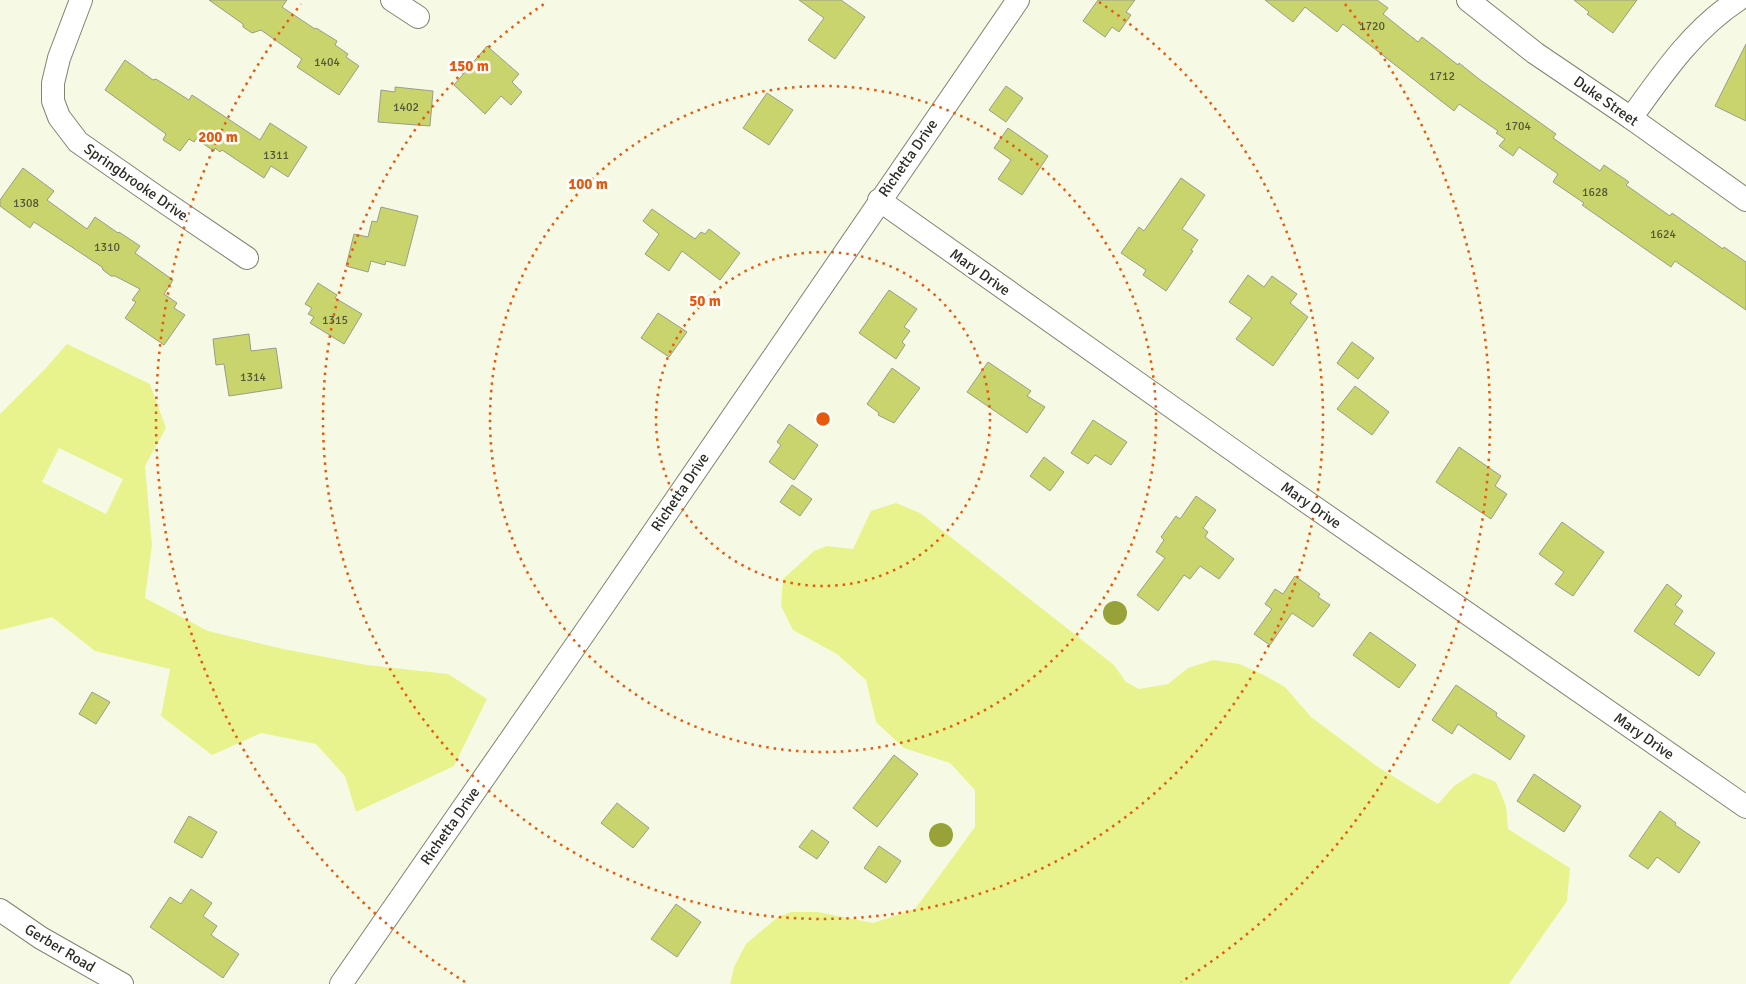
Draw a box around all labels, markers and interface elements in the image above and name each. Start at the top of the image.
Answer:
house number: 1720 [1359,19,1385,34]
house number: 1404 [314,55,340,70]
text: 150 m [449,57,489,75]
house number: 1712 [1429,69,1455,84]
street label: Duke Street [1570,72,1642,130]
house number: 1402 [393,100,419,115]
street label: Richetta Drive [875,116,941,200]
house number: 1704 [1505,119,1531,134]
text: 200 m [198,128,238,146]
street label: Springbrooke Drive [81,139,191,225]
house number: 1311 [263,148,289,163]
text: 100 m [568,175,608,193]
house number: 1628 [1582,185,1608,200]
house number: 1308 [13,196,39,211]
house number: 1624 [1650,227,1676,242]
house number: 1310 [94,240,120,255]
street label: Mary Drive [946,245,1014,299]
text: 50 m [689,292,721,310]
house number: 1315 [322,313,348,328]
house number: 1314 [240,370,266,385]
centre of rings [814,410,832,428]
street label: Richetta Drive [647,449,713,535]
street label: Mary Drive [1277,478,1345,532]
street label: Mary Drive [1610,709,1678,763]
street label: Richetta Drive [417,784,483,868]
street label: Gerber Road [21,920,99,976]

